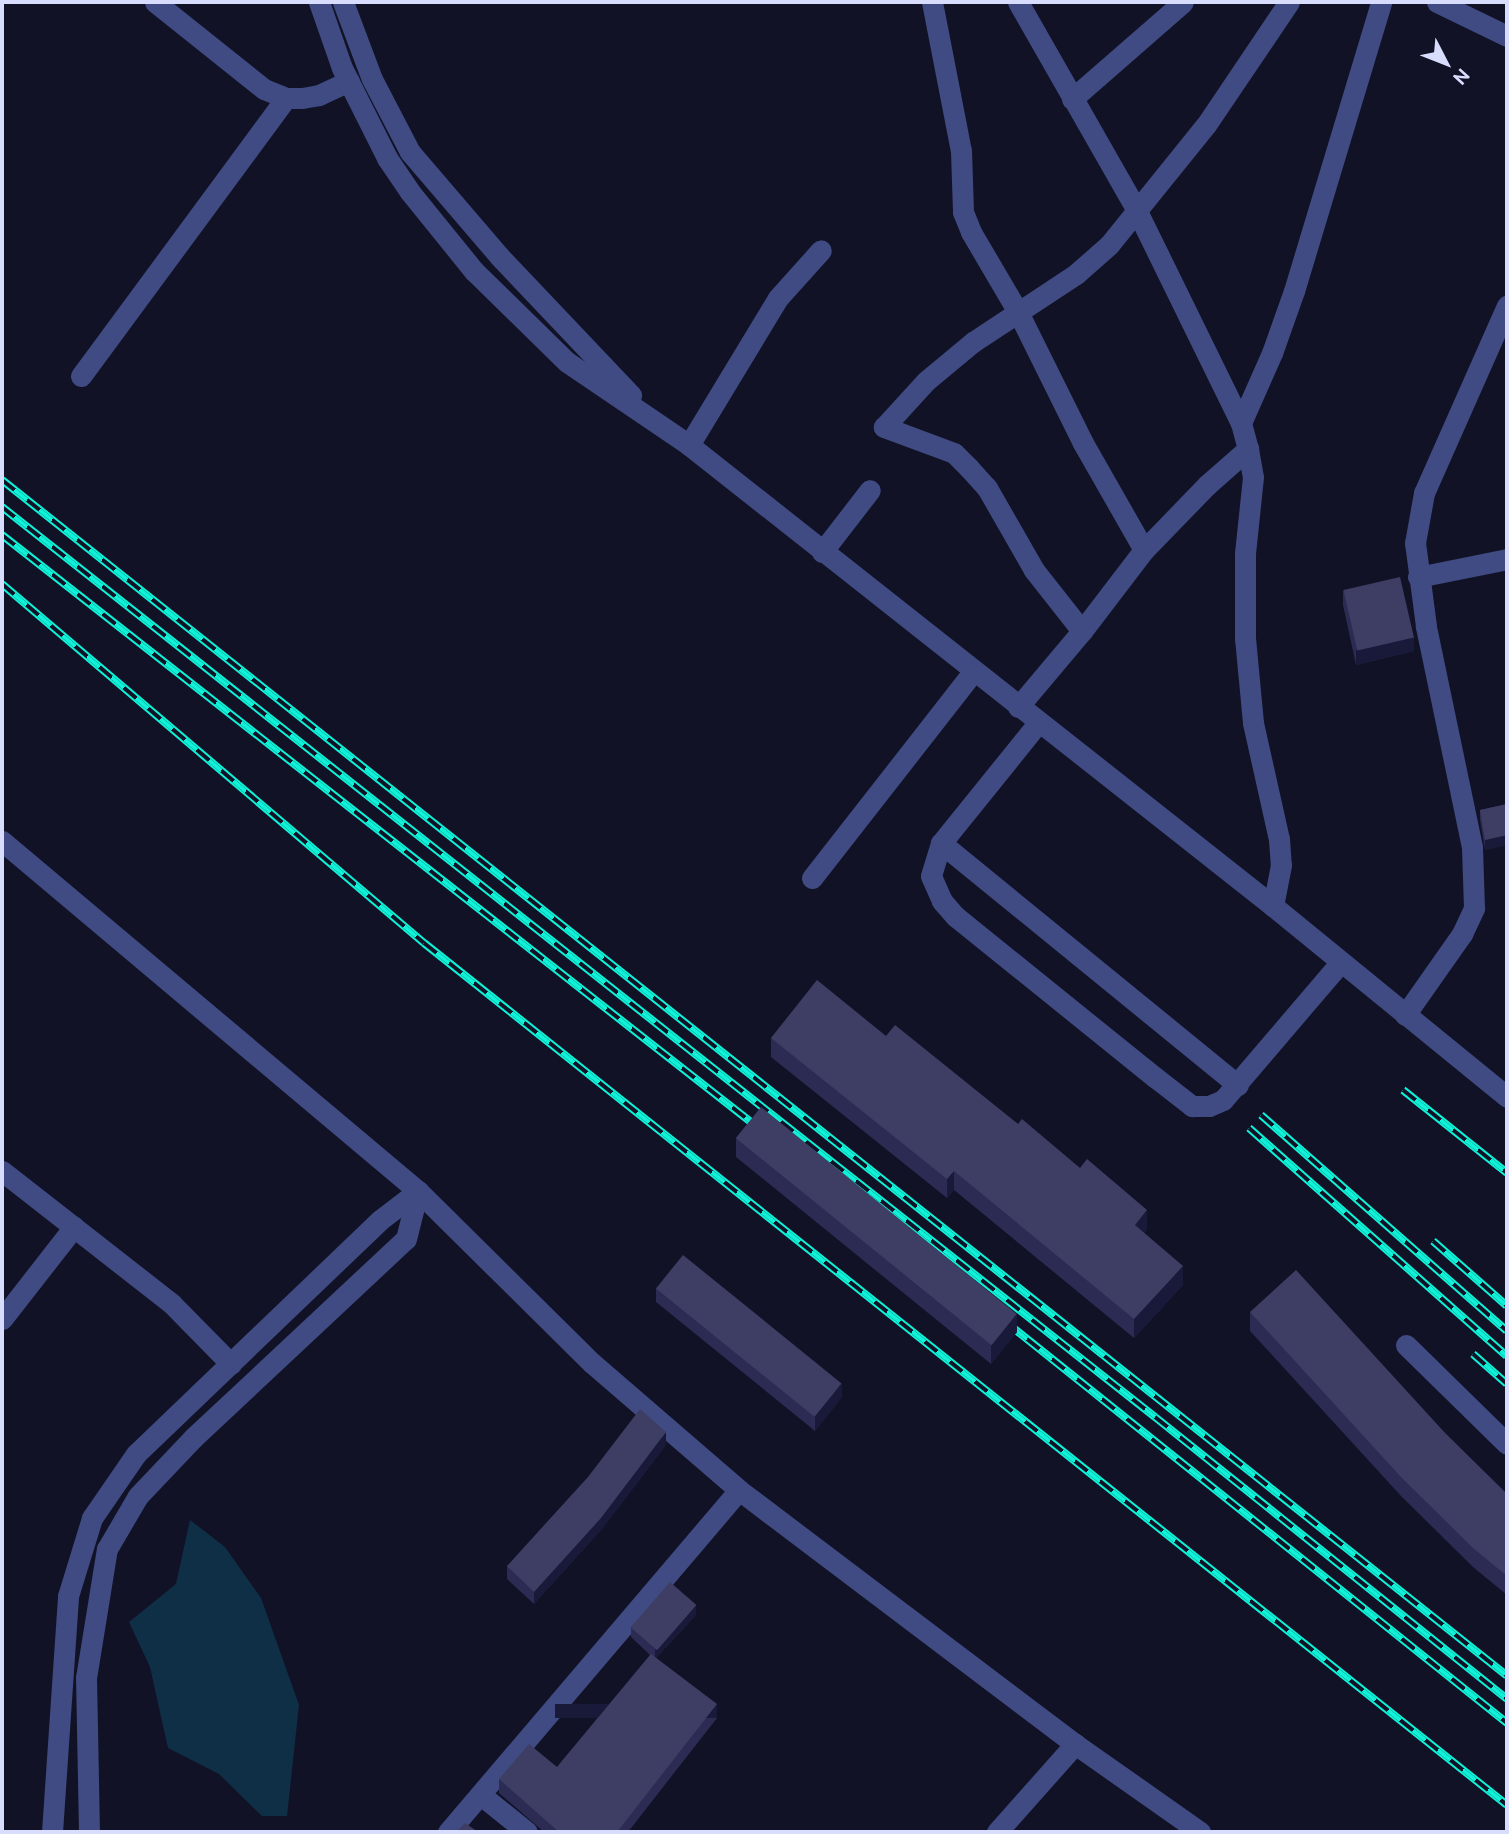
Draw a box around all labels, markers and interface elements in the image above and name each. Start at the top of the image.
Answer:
north arrow [1411,28,1481,98]
text: N [1449,64,1475,90]

